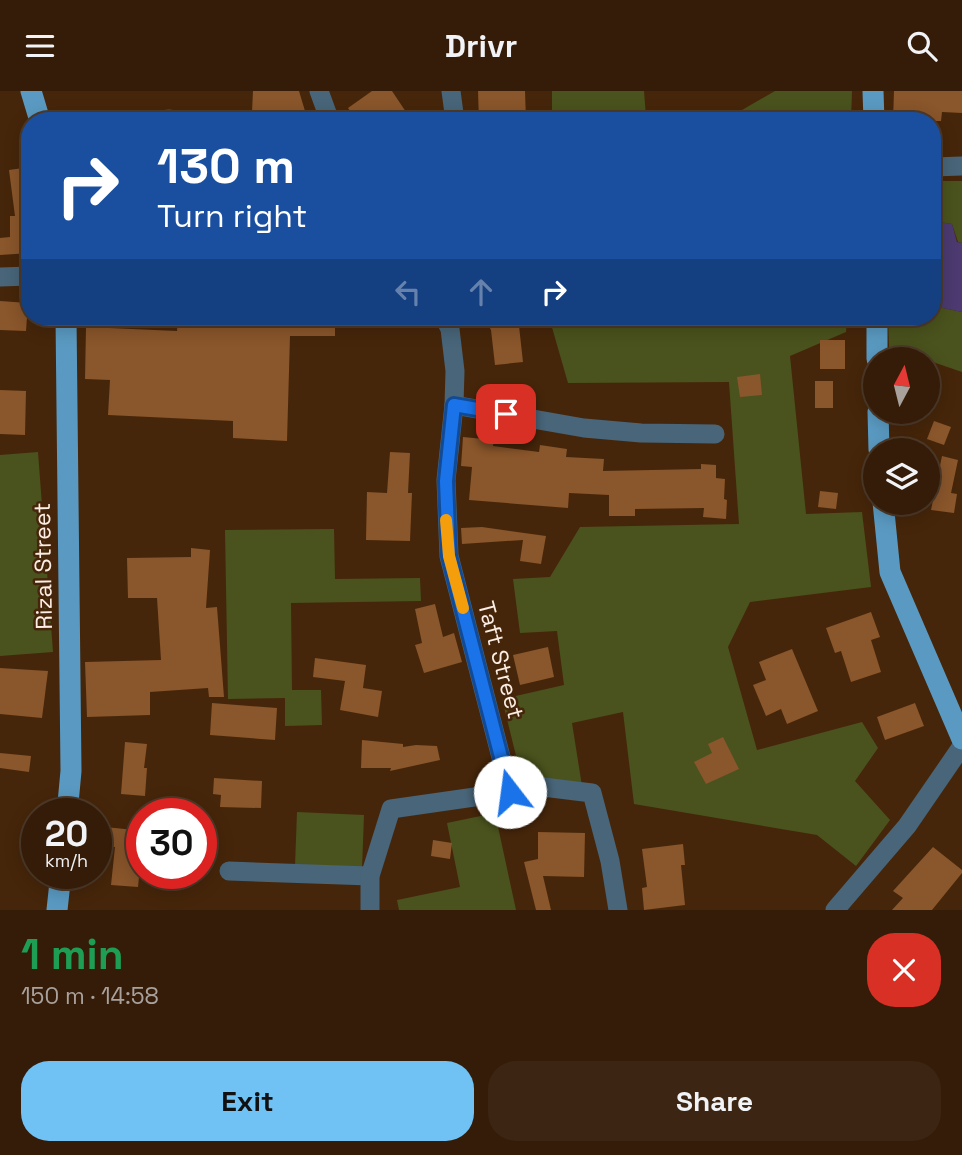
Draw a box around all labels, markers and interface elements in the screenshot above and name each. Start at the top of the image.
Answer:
text: Drivr [445,26,517,66]
icon: menu [21,27,59,65]
icon: search [903,27,941,65]
text: 130 m [157,135,295,197]
icon: right [42,140,133,231]
text: Turn right [157,196,307,236]
icon: left [389,273,427,311]
icon: ahead [462,273,500,311]
icon: right [535,273,573,311]
north arrow [863,347,940,423]
map controls [863,347,940,515]
pin [476,384,536,444]
icon: arrive [487,395,525,433]
button: layers [863,438,940,515]
street label: Rizal Street [27,502,59,630]
street label: Taft Street [471,598,531,722]
position arrow [473,755,547,829]
speed limit sign: 30 [126,798,217,889]
text: 20 [45,812,88,856]
text: km/h [45,849,88,872]
text: 1 min [21,928,124,981]
button: close [867,933,941,1007]
text: 150 m · 14:58 [21,981,159,1011]
button: Exit [21,1061,474,1141]
button: Share [488,1061,941,1141]

